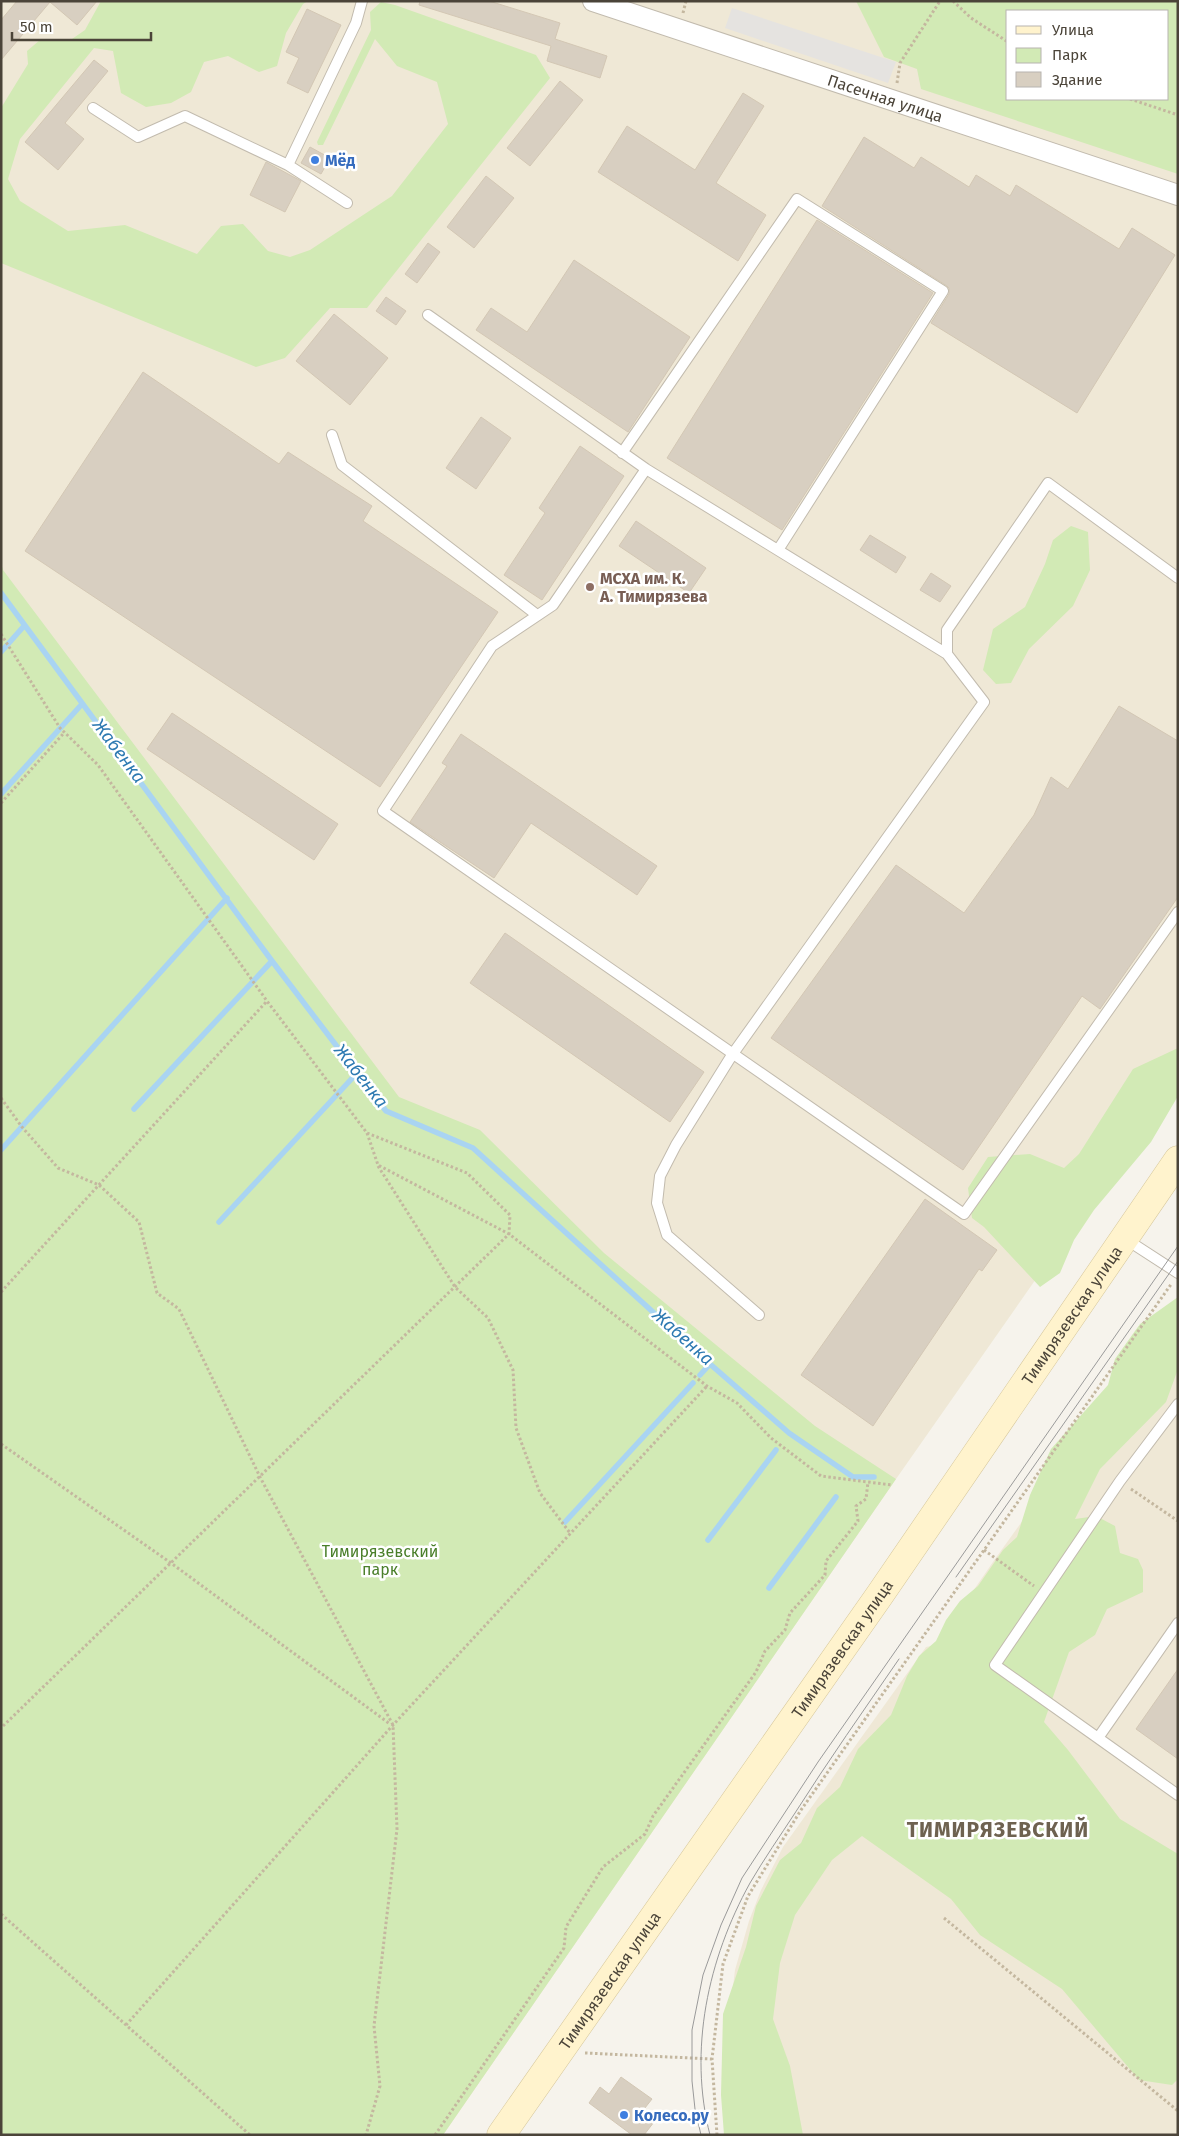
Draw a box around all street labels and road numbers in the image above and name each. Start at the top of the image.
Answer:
street label: Пасечная улица [825,70,945,126]
street label: Тимирязевская улица [1018,1242,1126,1388]
street label: Тимирязевская улица [788,1576,897,1721]
street label: Тимирязевская улица [555,1908,665,2053]

